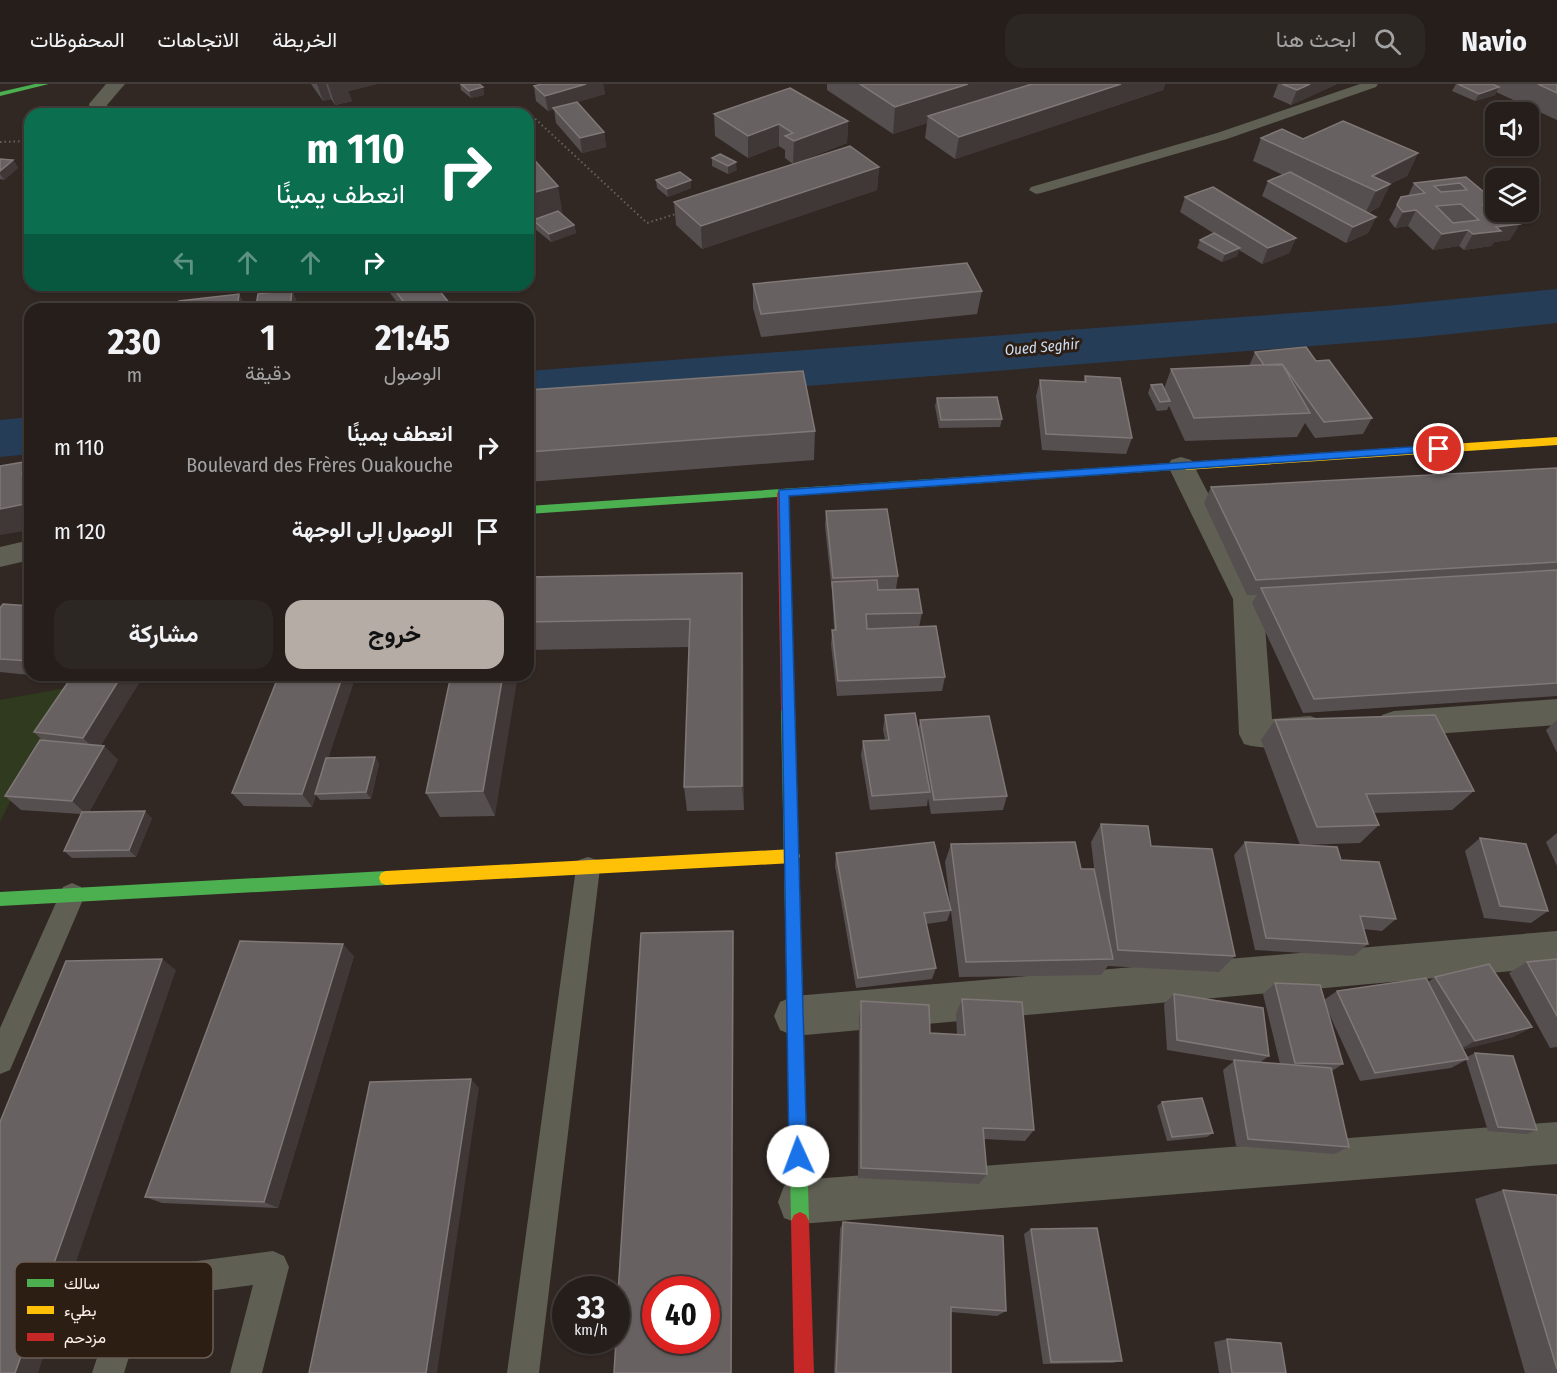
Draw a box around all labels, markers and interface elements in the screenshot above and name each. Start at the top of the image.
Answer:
search box [1005,14,1425,68]
icon: search [1371,25,1404,58]
text: Navio [1461,25,1527,58]
text: ابحث هنا [1276,26,1356,53]
text: المحفوظات [30,27,125,53]
text: الاتجاهات [158,27,239,53]
text: الخريطة [272,27,337,53]
map controls [1485,102,1539,222]
button: sound [1485,102,1539,156]
text: 110 m [306,124,405,174]
icon: right [426,132,504,210]
button: layers [1485,168,1539,222]
text: انعطف يمينًا [276,178,405,210]
icon: left [168,246,201,279]
icon: ahead [231,246,264,279]
icon: ahead [294,246,327,279]
icon: right [357,246,390,279]
text: 1 [261,316,276,360]
text: 21:45 [375,316,450,360]
text: 230 [108,320,161,364]
water label: Oued Seghir [1004,335,1081,359]
text: دقيقة [245,361,291,385]
text: الوصول [384,361,441,385]
text: m [127,363,142,387]
text: انعطف يمينًا [347,420,453,447]
pin [1413,423,1464,474]
icon: right [471,431,504,464]
icon: arrive [1422,432,1455,465]
text: 110 m [54,434,104,461]
text: Boulevard des Frères Ouakouche [186,453,453,477]
icon: arrive [471,515,504,548]
text: الوصول إلى الوجهة [292,516,453,543]
text: 120 m [54,518,106,545]
button: مشاركة [54,600,273,669]
button: خروج [285,600,504,669]
position arrow [766,1124,830,1188]
legend [15,1262,213,1358]
text: سالك [64,1274,100,1293]
speed limit sign: 40 [642,1276,720,1354]
text: 33 [577,1290,605,1326]
text: بطيء [64,1301,96,1324]
text: km/h [574,1321,608,1339]
text: مزدحم [64,1328,106,1348]

